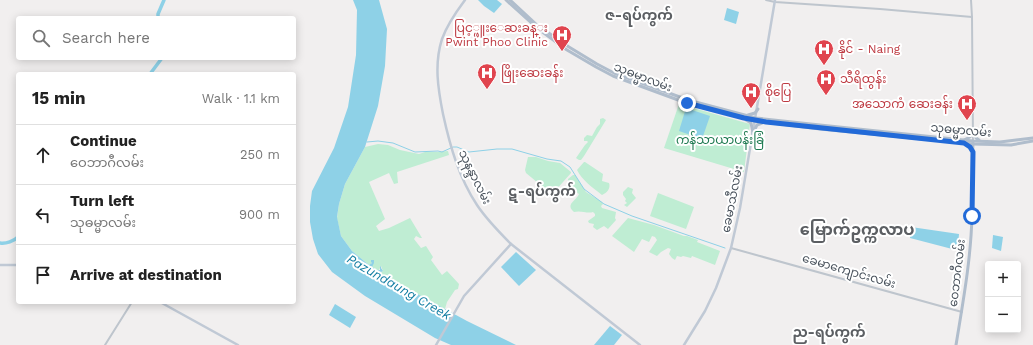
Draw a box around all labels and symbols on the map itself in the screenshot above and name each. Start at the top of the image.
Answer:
district label: ဇ-ရပ်ကွက် [605,5,673,27]
place label: ပြင့္ဖူးေဆးခန္း Pwint Phoo Clinic [445,19,548,49]
hospital icon: ပြင့္ဖူးေဆးခန္း Pwint Phoo Clinic [551,24,573,52]
hospital icon: နိုင် - Naing [813,38,835,66]
place label: နိုင် - Naing [838,40,901,59]
street label: သုဓမ္မာလမ်း [611,58,675,98]
hospital icon: ဖြိုးဆေးခန်း [476,62,498,90]
place label: ဖြိုးဆေးခန်း [501,64,563,83]
hospital icon: သီရိထွန်း [815,68,837,96]
place label: သီရိထွန်း [840,70,886,89]
hospital icon: စိုပြေ [740,81,762,109]
place label: စိုပြေ [765,83,791,102]
hospital icon: အသောကံ ဆေးခန်း [956,93,978,121]
route end [678,94,696,112]
place label: အသောကံ ဆေးခန်း [852,95,953,114]
street label: သုဓမ္မာလမ်း [930,118,992,143]
park label: ကန်သာယာပန်းခြံ [676,131,764,150]
street label: သုနန္ဒာလမ်း [453,146,496,208]
street label: ခေမာသီလမ်း [717,164,745,234]
district label: ဋ-ရပ်ကွက် [508,181,576,203]
route start [963,207,981,225]
district label: မြောက်‌ဥက္ကလာပ [800,218,914,243]
street label: ဝေဘာဂီလမ်း [944,238,968,308]
street label: ခေမာကျောင်းလမ်း [800,249,898,294]
water label: Pazundaung Creek [344,251,454,323]
district label: ည-ရပ်ကွက် [792,322,866,344]

